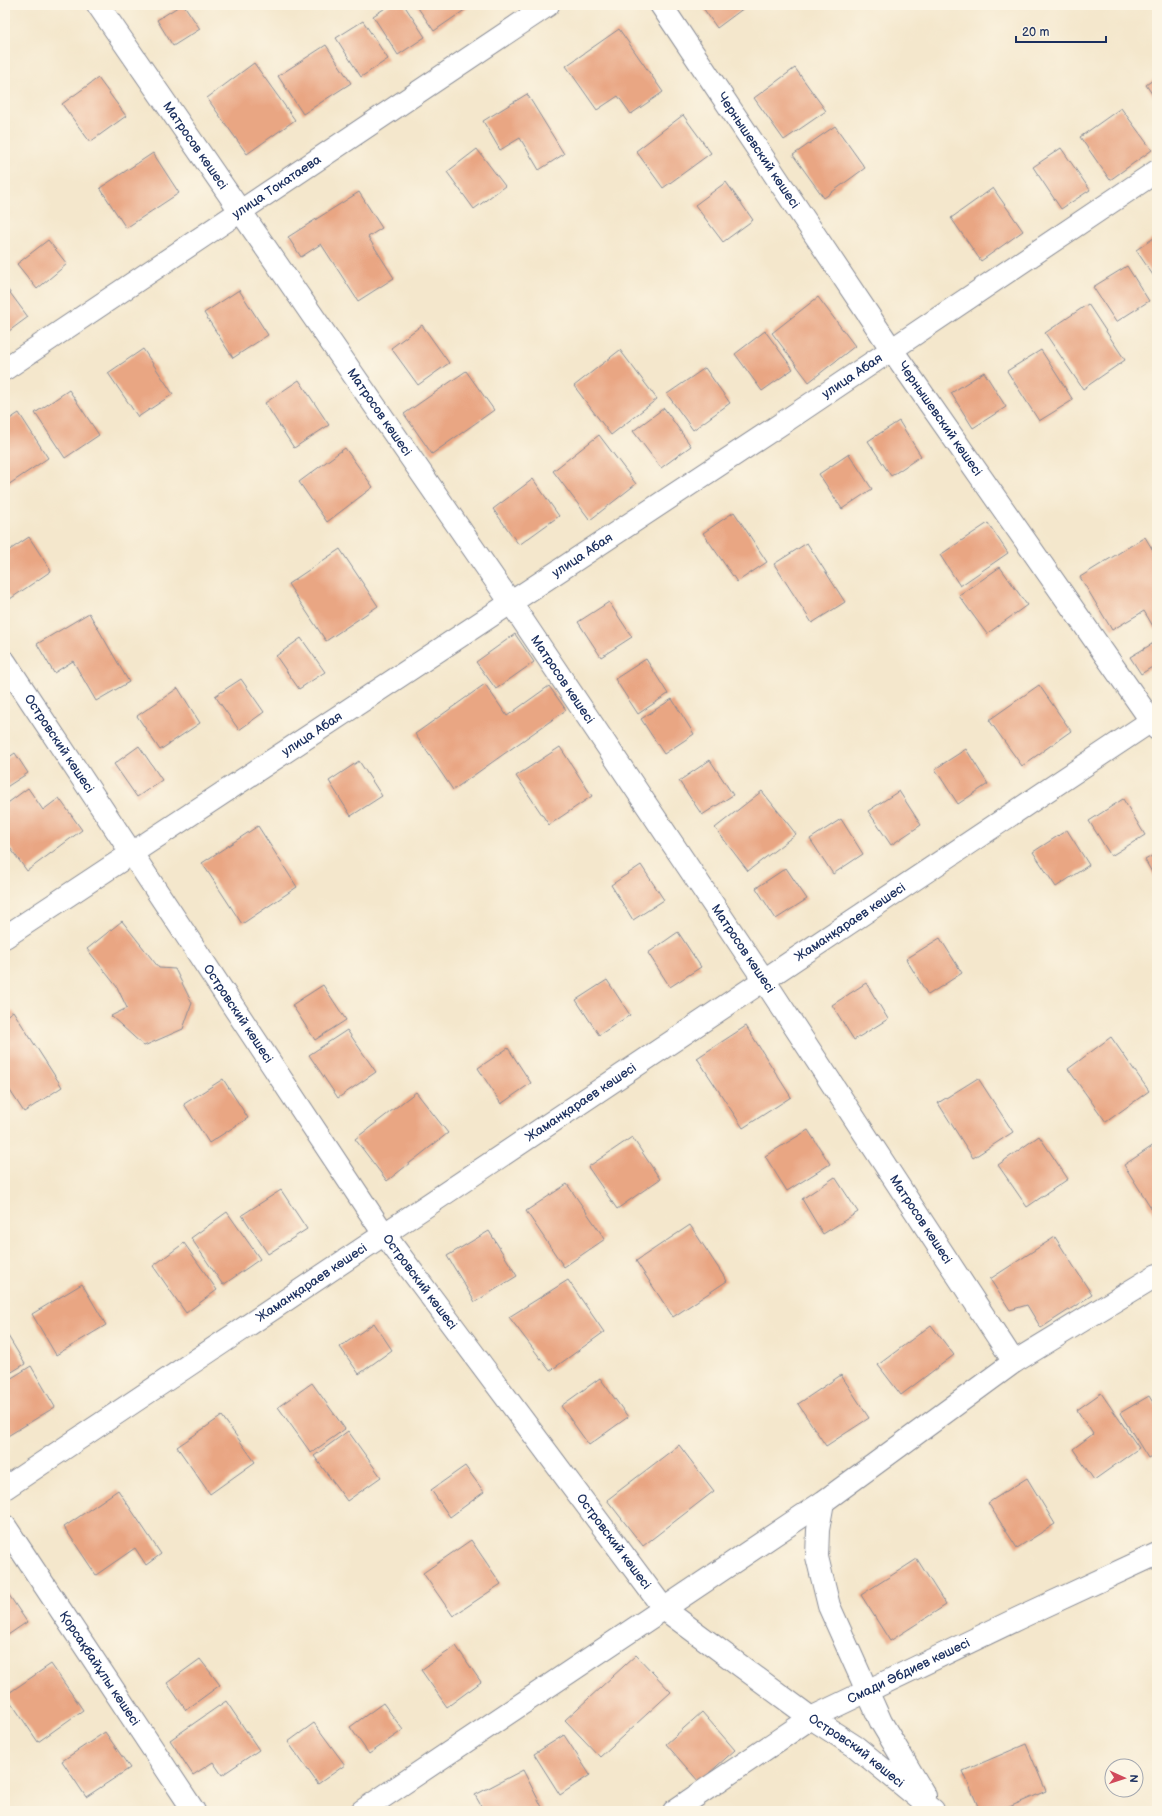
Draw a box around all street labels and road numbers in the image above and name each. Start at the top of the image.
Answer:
street label: Чернышевский көшесі [714,89,803,212]
street label: Матросов көшесі [159,99,231,193]
street label: улица Токатаева [229,151,324,222]
street label: улица Абая [819,350,885,402]
street label: Чернышевский көшесі [894,358,986,479]
street label: Матросов көшесі [343,365,415,459]
street label: улица Абая [549,530,616,581]
street label: Матросов көшесі [527,632,598,727]
street label: Островский көшесі [21,691,98,796]
street label: улица Абая [279,708,345,760]
street label: Жаманқараев көшесі [792,880,909,965]
street label: Матросов көшесі [708,901,778,996]
street label: Островский көшесі [200,961,277,1066]
street label: Жаманқараев көшесі [522,1060,639,1145]
street label: Матросов көшесі [886,1172,956,1267]
street label: Островский көшесі [379,1231,461,1333]
street label: Жаманқараев көшесі [253,1240,370,1326]
street label: Островский көшесі [573,1491,654,1592]
street label: Қорсақбайұлы көшесі [56,1608,143,1729]
street label: Смади Әбдиев көшесі [845,1635,973,1707]
street label: Островский көшесі [805,1710,907,1791]

